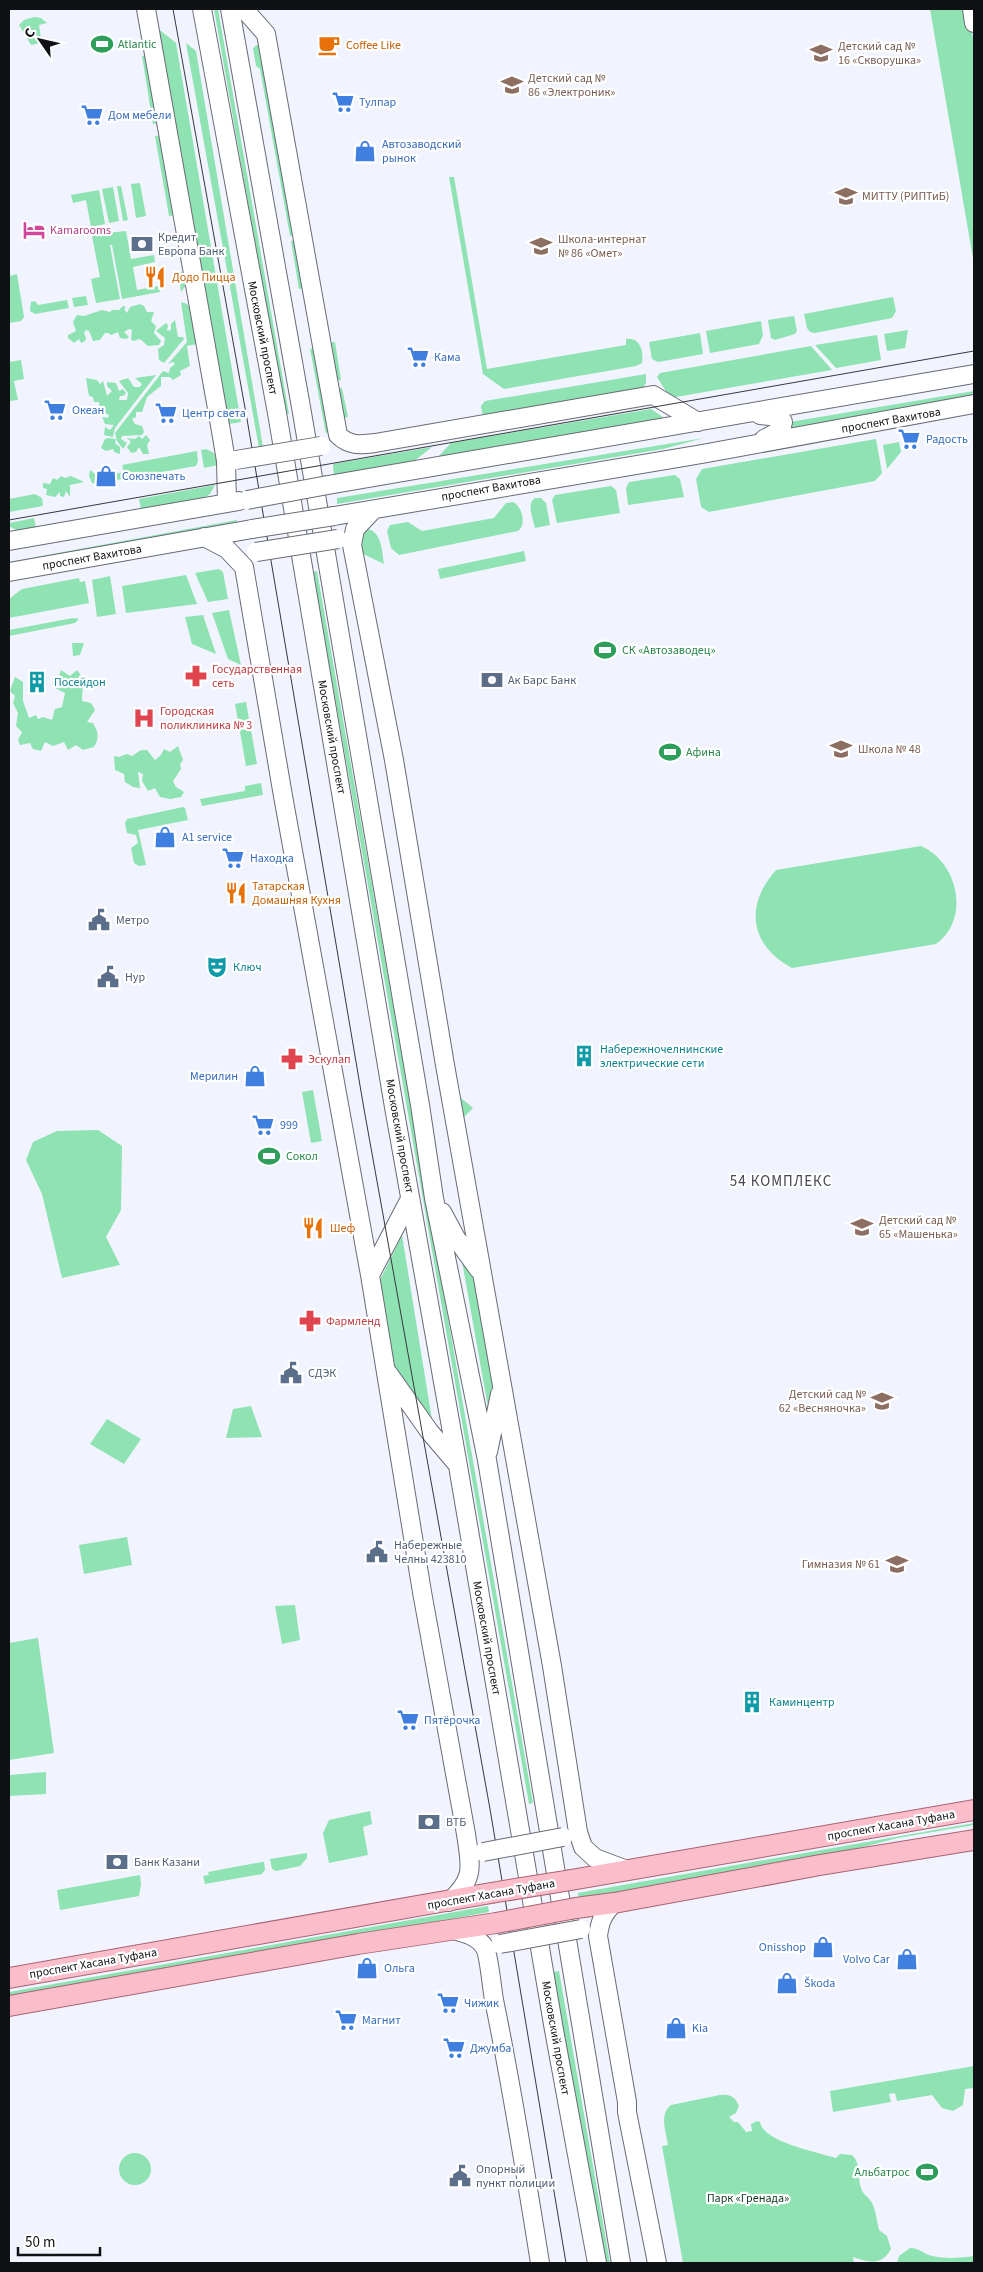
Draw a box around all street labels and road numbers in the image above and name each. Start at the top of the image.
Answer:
street label: Московский проспект [243,280,282,397]
street label: проспект Вахитова [840,403,942,438]
street label: проспект Вахитова [440,471,542,506]
street label: проспект Вахитова [41,540,143,575]
street label: Московский проспект [313,679,350,796]
street label: Московский проспект [381,1078,418,1195]
street label: Московский проспект [468,1580,505,1697]
street label: проспект Хасана Туфана [826,1806,956,1845]
street label: проспект Хасана Туфана [426,1875,556,1914]
street label: проспект Хасана Туфана [28,1944,158,1983]
street label: Московский проспект [537,1980,574,2097]

